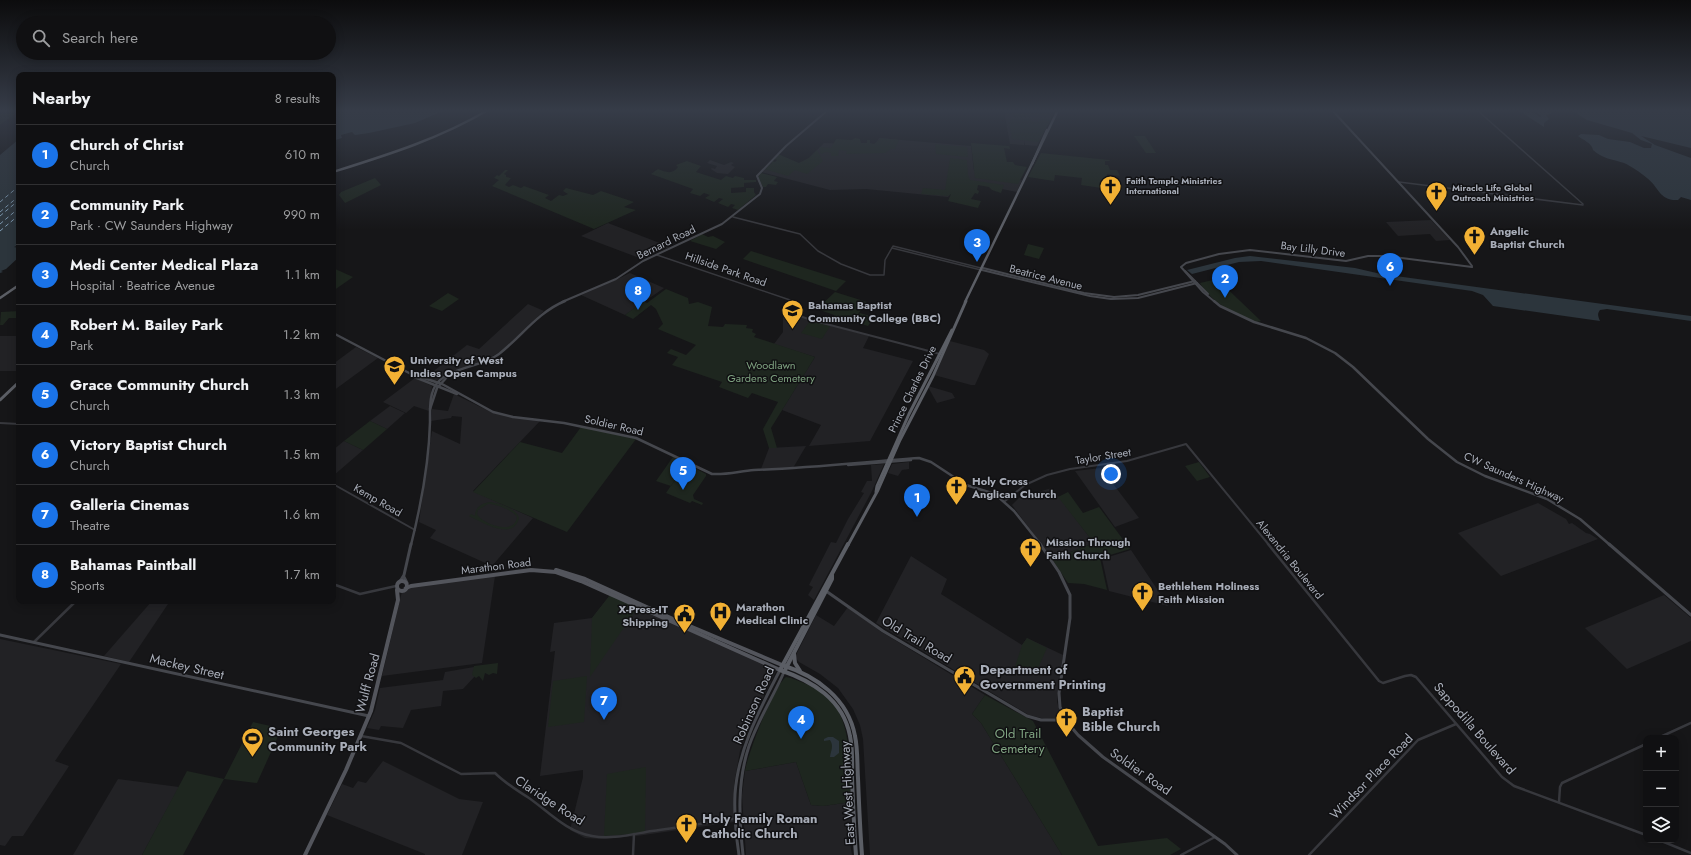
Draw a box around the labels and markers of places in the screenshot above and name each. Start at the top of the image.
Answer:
church icon: Faith Temple Ministries International [1097,173,1123,206]
place label: Faith Temple Ministries International [1126,174,1222,197]
church icon: Miracle Life Global Outreach Ministries [1423,180,1449,213]
place label: Miracle Life Global Outreach Ministries [1452,181,1534,204]
place label: Angelic Baptist Church [1489,223,1565,252]
church icon: Angelic Baptist Church [1462,224,1488,257]
pin: 3 [964,229,990,262]
pin: 6 [1377,253,1403,286]
pin: 2 [1212,265,1238,298]
pin: 8 [625,277,651,310]
place label: Bahamas Baptist Community College (BBC) [808,297,941,326]
school or university icon: Bahamas Baptist Community College (BBC) [779,298,805,331]
place label: University of West Indies Open Campus [410,352,517,381]
school or university icon: University of West Indies Open Campus [382,353,408,386]
pin: 5 [670,457,696,490]
place label: Holy Cross Anglican Church [971,473,1056,502]
church icon: Holy Cross Anglican Church [943,474,969,507]
pin: 1 [904,484,930,517]
place label: Mission Through Faith Church [1046,534,1131,563]
church icon: Mission Through Faith Church [1018,535,1044,568]
place label: Bethlehem Holiness Faith Mission [1158,578,1259,607]
church icon: Bethlehem Holiness Faith Mission [1129,579,1155,612]
place label: Marathon Medical Clinic [736,599,808,628]
hospital icon: Marathon Medical Clinic [708,600,734,633]
place label: X-Press-IT Shipping [619,601,669,630]
public building icon: X-Press-IT Shipping [671,602,697,635]
place label: Department of Government Printing [980,660,1106,694]
public building icon: Department of Government Printing [951,663,977,696]
pin: 7 [591,687,617,720]
place label: Baptist Bible Church [1082,702,1160,736]
church icon: Baptist Bible Church [1054,705,1080,738]
pin: 4 [788,706,814,739]
place label: Saint Georges Community Park [268,722,368,756]
sports icon: Saint Georges Community Park [239,725,265,758]
place label: Holy Family Roman Catholic Church [702,809,818,843]
church icon: Holy Family Roman Catholic Church [673,812,699,845]

